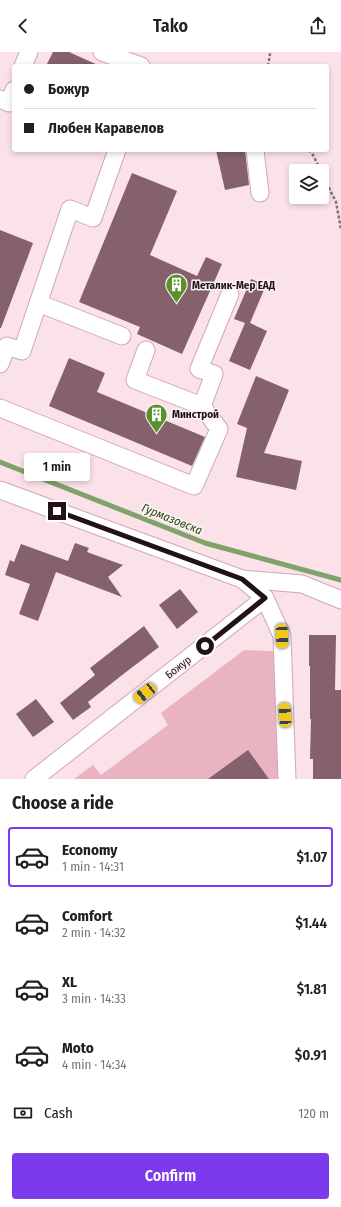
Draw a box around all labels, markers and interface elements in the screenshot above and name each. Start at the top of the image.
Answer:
icon: back [12,15,34,37]
text: Tako [153,15,188,37]
icon: share [307,15,329,37]
text: Божур [48,80,89,98]
text: Любен Каравелов [48,119,164,137]
map controls [289,164,329,204]
button: layers [289,164,329,204]
building icon: Металик-Мер ЕАД [164,272,190,305]
place label: Металик-Мер ЕАД [192,279,276,292]
building icon: Минстрой [143,401,169,434]
place label: Минстрой [172,408,219,421]
callout: 1 min [24,453,90,481]
text: 1 min [43,459,71,474]
water label: Гурмазовска [140,501,204,537]
route end [48,502,66,520]
car [276,624,288,648]
route start [196,637,214,655]
street label: Божур [163,653,194,682]
car [132,681,158,705]
car [278,703,292,727]
text: Choose a ride [12,792,114,814]
icon: car [14,839,50,875]
text: Economy [62,841,117,859]
text: $1.07 [297,848,327,866]
text: 1 min · 14:31 [62,859,124,874]
icon: car [14,905,50,941]
text: Comfort [62,907,113,925]
text: $1.44 [296,914,327,932]
text: 2 min · 14:32 [62,925,126,940]
icon: car [14,971,50,1007]
text: XL [62,973,77,991]
text: $1.81 [297,980,327,998]
text: 3 min · 14:33 [62,991,126,1006]
icon: car [14,1037,50,1073]
text: Moto [62,1039,94,1057]
text: $0.91 [295,1046,327,1064]
text: 4 min · 14:34 [62,1057,127,1072]
icon: cash [12,1102,34,1124]
text: Cash [44,1104,73,1122]
text: 120 m [298,1106,329,1121]
button: Confirm [12,1153,329,1199]

